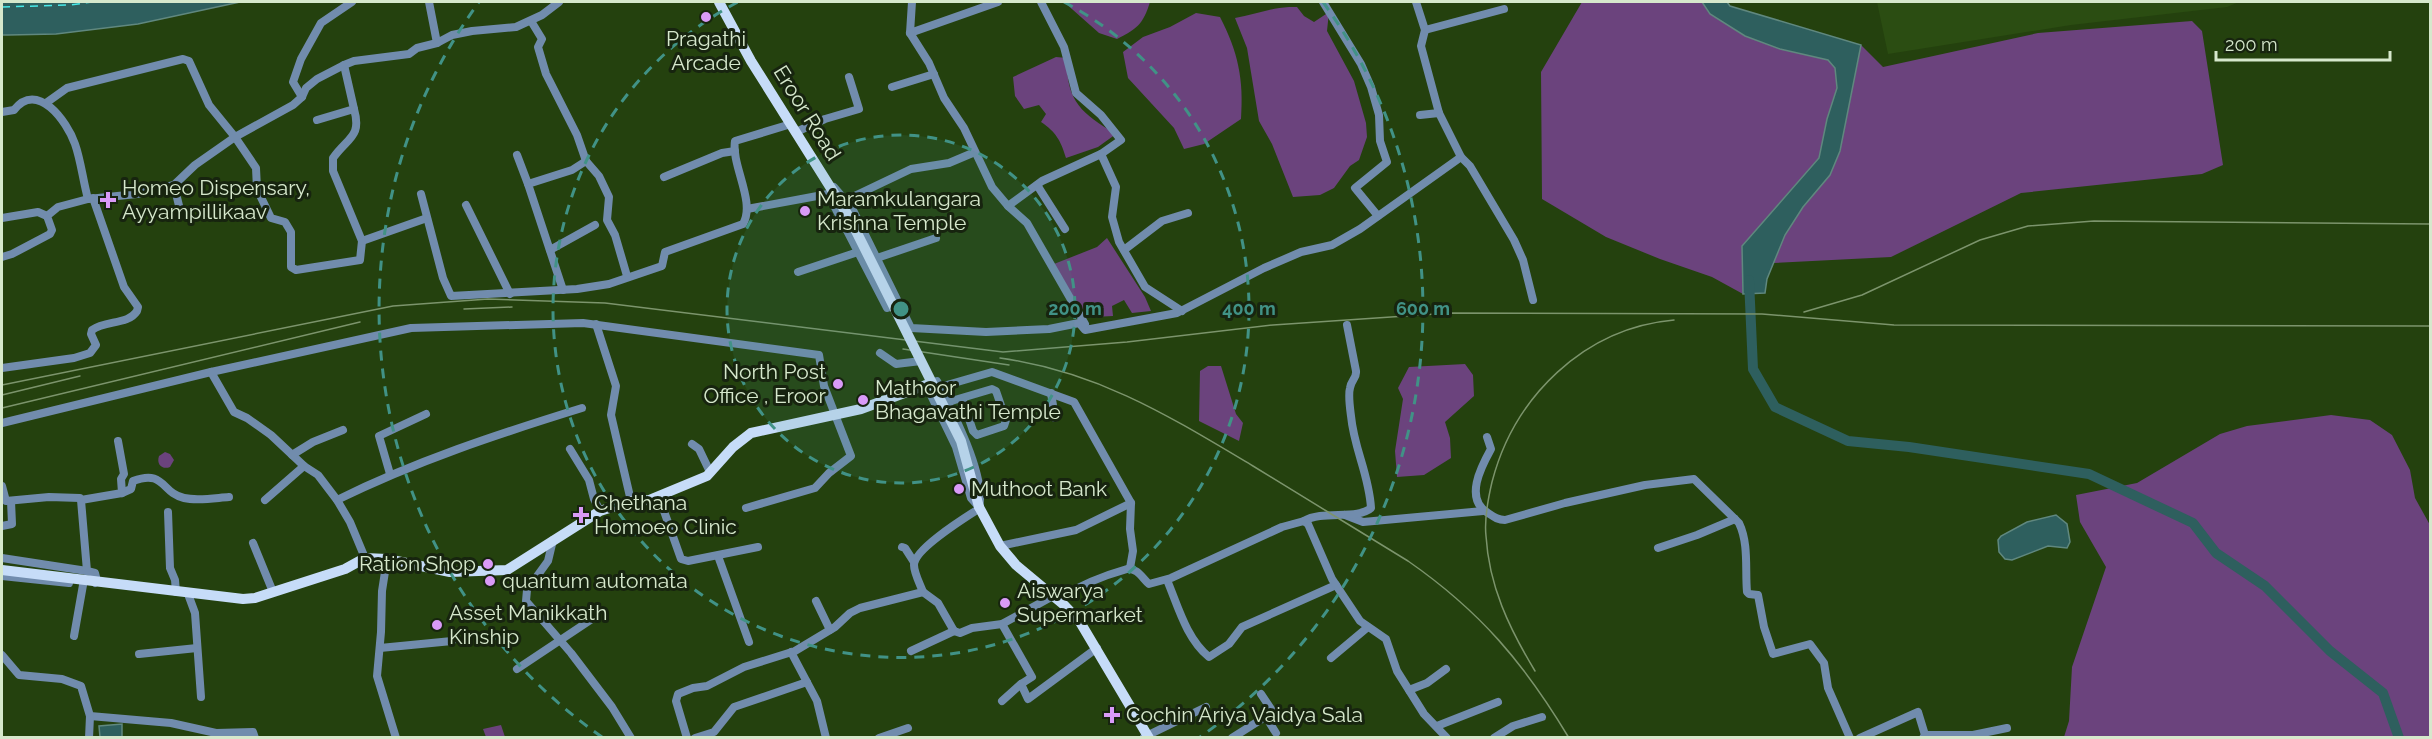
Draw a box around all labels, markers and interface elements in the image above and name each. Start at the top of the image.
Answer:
marker: Pragathi Arcade [699,10,713,24]
scale bar [2216,24,2390,62]
place label: Pragathi Arcade [666,26,746,75]
text: 200 m [2225,34,2278,55]
street label: Eroor Road [768,61,846,165]
place label: Homeo Dispensary, Ayyampillikaav [122,175,310,224]
place label: Maramkulangara Krishna Temple [817,186,981,235]
marker: Homeo Dispensary, Ayyampillikaav [99,191,117,209]
marker: Maramkulangara Krishna Temple [798,204,812,218]
text: 200 m [1048,298,1102,319]
text: 400 m [1222,298,1276,319]
text: 600 m [1396,298,1450,319]
centre of rings [891,299,911,319]
place label: North Post Office , Eroor [704,359,827,408]
place label: Mathoor Bhagavathi Temple [875,375,1061,424]
marker: North Post Office , Eroor [831,377,845,391]
marker: Mathoor Bhagavathi Temple [856,393,870,407]
place label: Muthoot Bank [971,476,1107,501]
marker: Muthoot Bank [952,482,966,496]
place label: Chethana Homoeo Clinic [594,490,737,539]
marker: Chethana Homoeo Clinic [572,506,590,524]
place label: Ration Shop [359,551,476,576]
marker: Ration Shop [481,557,495,571]
place label: quantum automata [502,568,688,593]
marker: quantum automata [483,574,497,588]
place label: Aiswarya Supermarket [1017,578,1143,627]
marker: Aiswarya Supermarket [998,596,1012,610]
place label: Asset Manikkath Kinship [449,600,607,649]
marker: Asset Manikkath Kinship [430,618,444,632]
place label: Cochin Ariya Vaidya Sala [1126,702,1363,727]
marker: Cochin Ariya Vaidya Sala [1103,706,1121,724]

